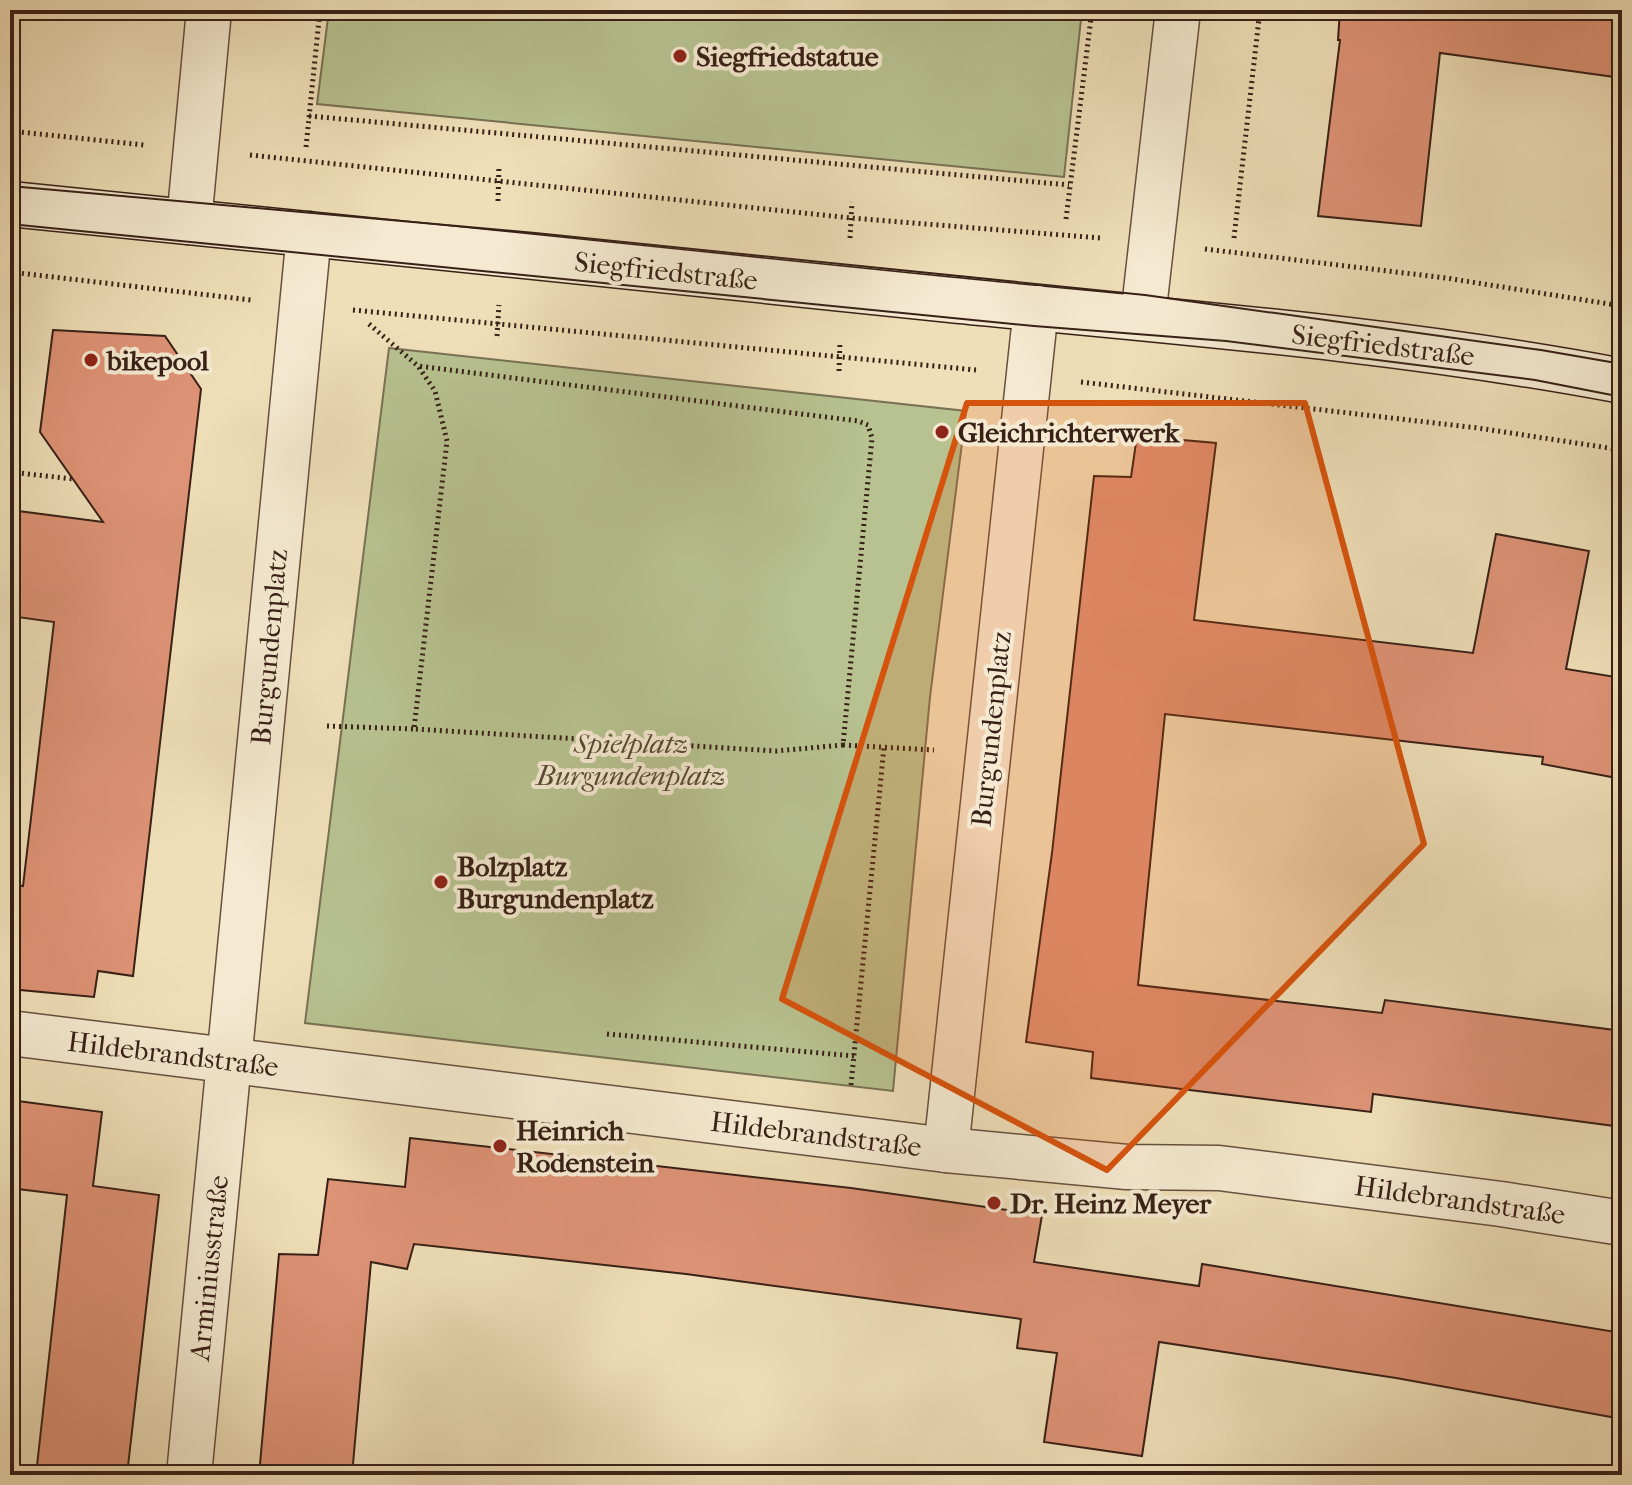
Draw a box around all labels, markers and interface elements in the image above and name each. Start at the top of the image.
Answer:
place label: Siegfriedstatue [696,40,879,73]
marker: Siegfriedstatue [671,47,689,65]
street label: Siegfriedstraße [573,245,759,297]
street label: Siegfriedstraße [1290,317,1477,373]
place label: bikepool [105,344,209,377]
marker: bikepool [82,351,100,369]
place label: Gleichrichterwerk [958,416,1181,449]
marker: Gleichrichterwerk [933,423,951,441]
street label: Burgundenplatz [244,548,294,746]
street label: Burgundenplatz [964,629,1018,829]
park label: Spielplatz Burgundenplatz [534,727,726,792]
place label: Bolzplatz Burgundenplatz [457,850,654,915]
marker: Bolzplatz Burgundenplatz [432,873,450,891]
street label: Hildebrandstraße [66,1025,280,1083]
street label: Hildebrandstraße [709,1105,923,1163]
place label: Heinrich Rodenstein [516,1114,655,1179]
marker: Heinrich Rodenstein [491,1137,509,1155]
street label: Hildebrandstraße [1353,1169,1567,1231]
street label: Arminiusstraße [183,1173,235,1363]
place label: Dr. Heinz Meyer [1010,1187,1212,1220]
marker: Dr. Heinz Meyer [985,1194,1003,1212]

